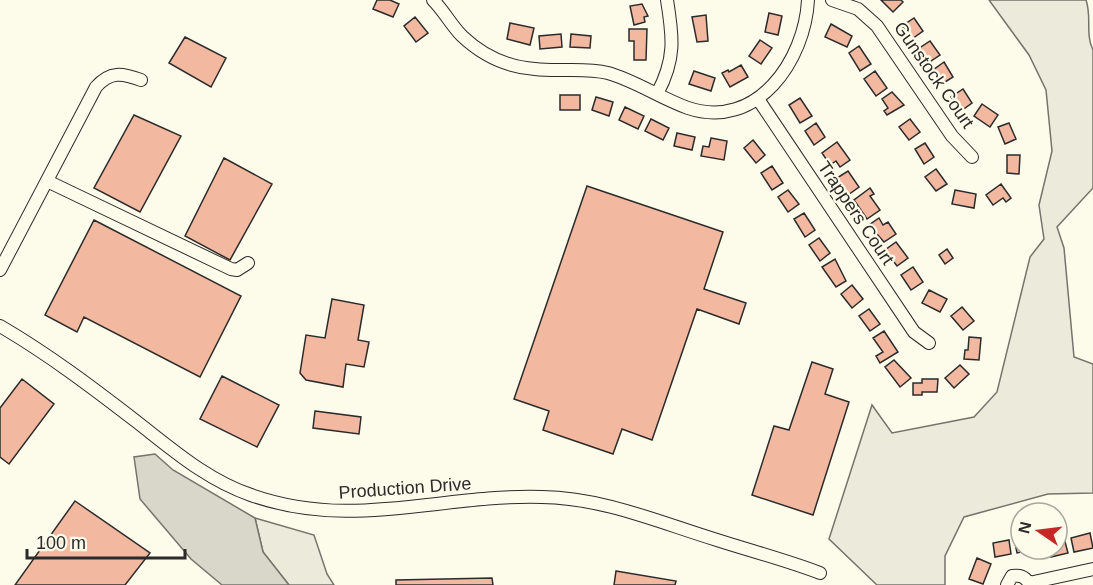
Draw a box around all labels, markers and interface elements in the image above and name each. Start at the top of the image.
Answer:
street label: Gunstock Court [890,18,978,132]
street label: Trappers Court [814,158,898,268]
street label: Production Drive [338,473,472,503]
north arrow [1009,501,1069,561]
text: N [1015,520,1035,535]
scale bar [27,522,184,560]
text: 100 m [36,533,86,553]

